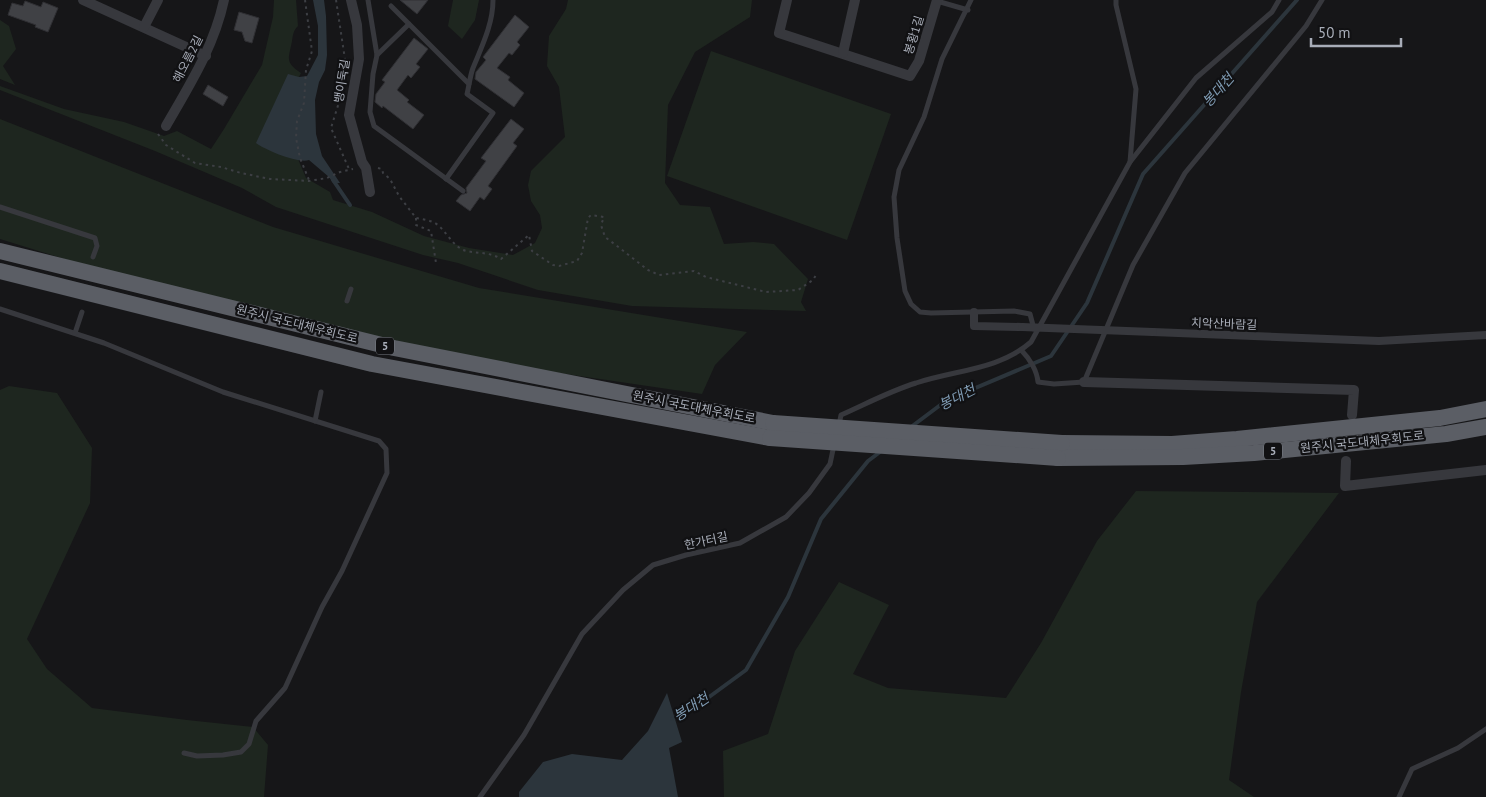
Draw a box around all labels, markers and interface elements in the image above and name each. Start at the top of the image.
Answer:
street label: 봉황1길 [901,14,926,56]
scale bar [1311,15,1401,47]
text: 50 m [1318,23,1351,42]
street label: 해오름2길 [169,33,206,85]
street label: 뱅이둑길 [331,58,352,104]
water label: 봉대천 [1198,69,1238,110]
street label: 원주시 국도대체우회도로 [235,301,359,346]
street label: 치악산바람길 [1191,315,1257,332]
road number: 5 [376,338,394,354]
water label: 봉대천 [936,380,979,414]
street label: 원주시 국도대체우회도로 [631,387,757,426]
street label: 원주시 국도대체우회도로 [1299,428,1425,455]
road number: 5 [1264,442,1282,460]
street label: 한가터길 [683,529,729,552]
water label: 봉대천 [670,688,713,725]

